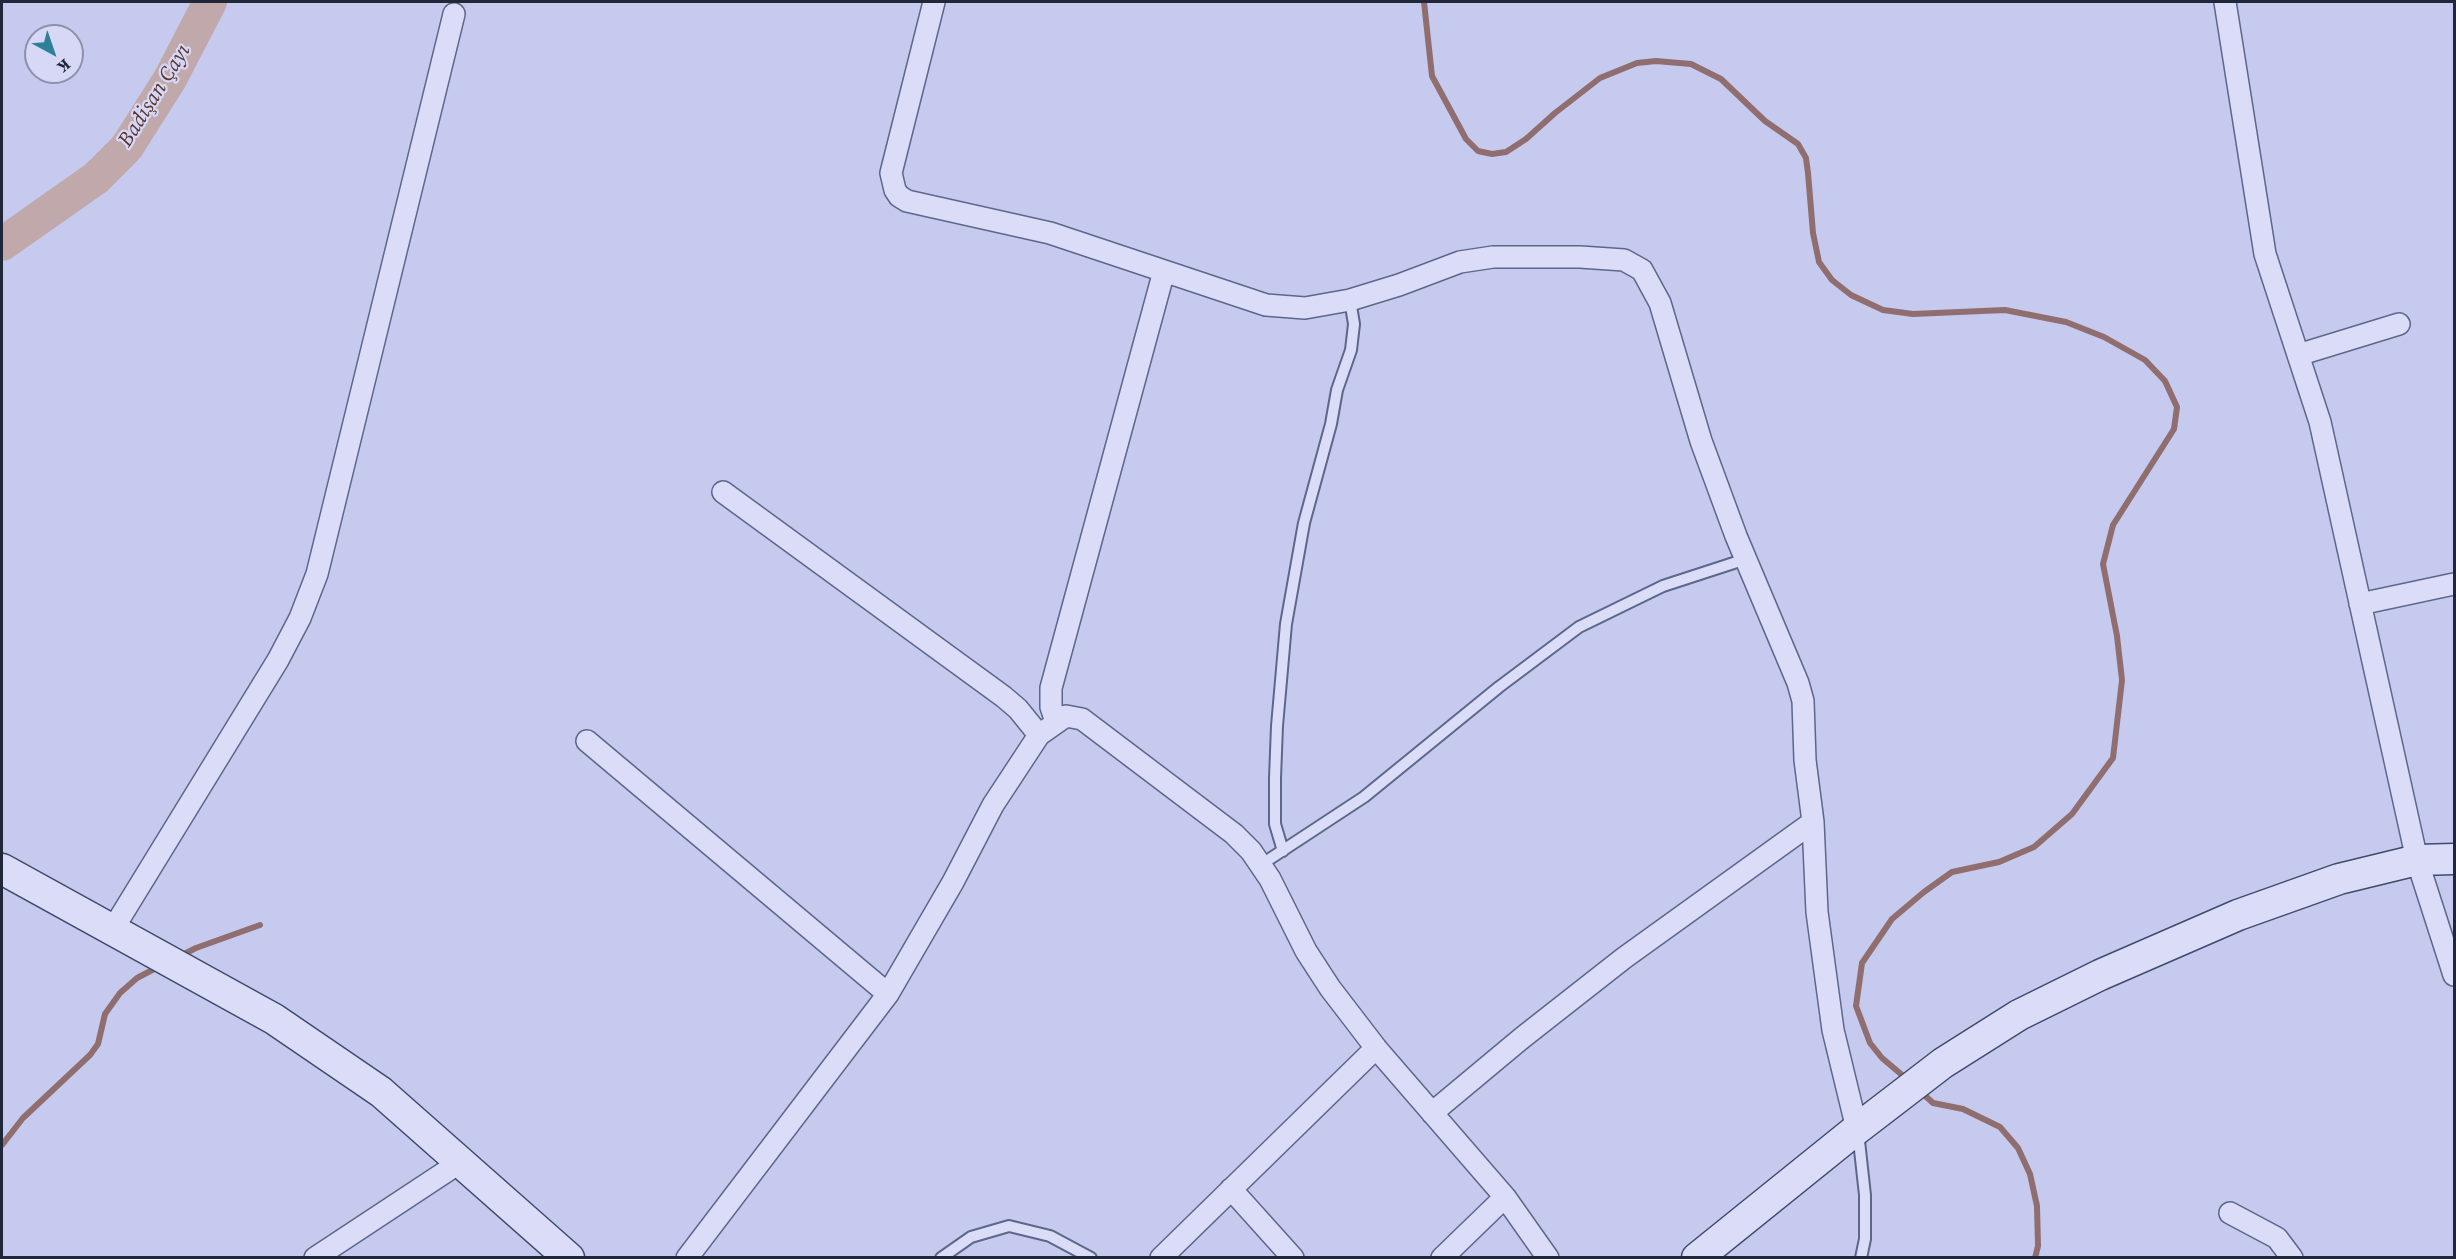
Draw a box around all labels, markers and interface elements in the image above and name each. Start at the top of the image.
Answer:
north arrow [24,24,84,84]
water label: Badişan Çayı [114,40,196,152]
text: K [53,54,76,78]

